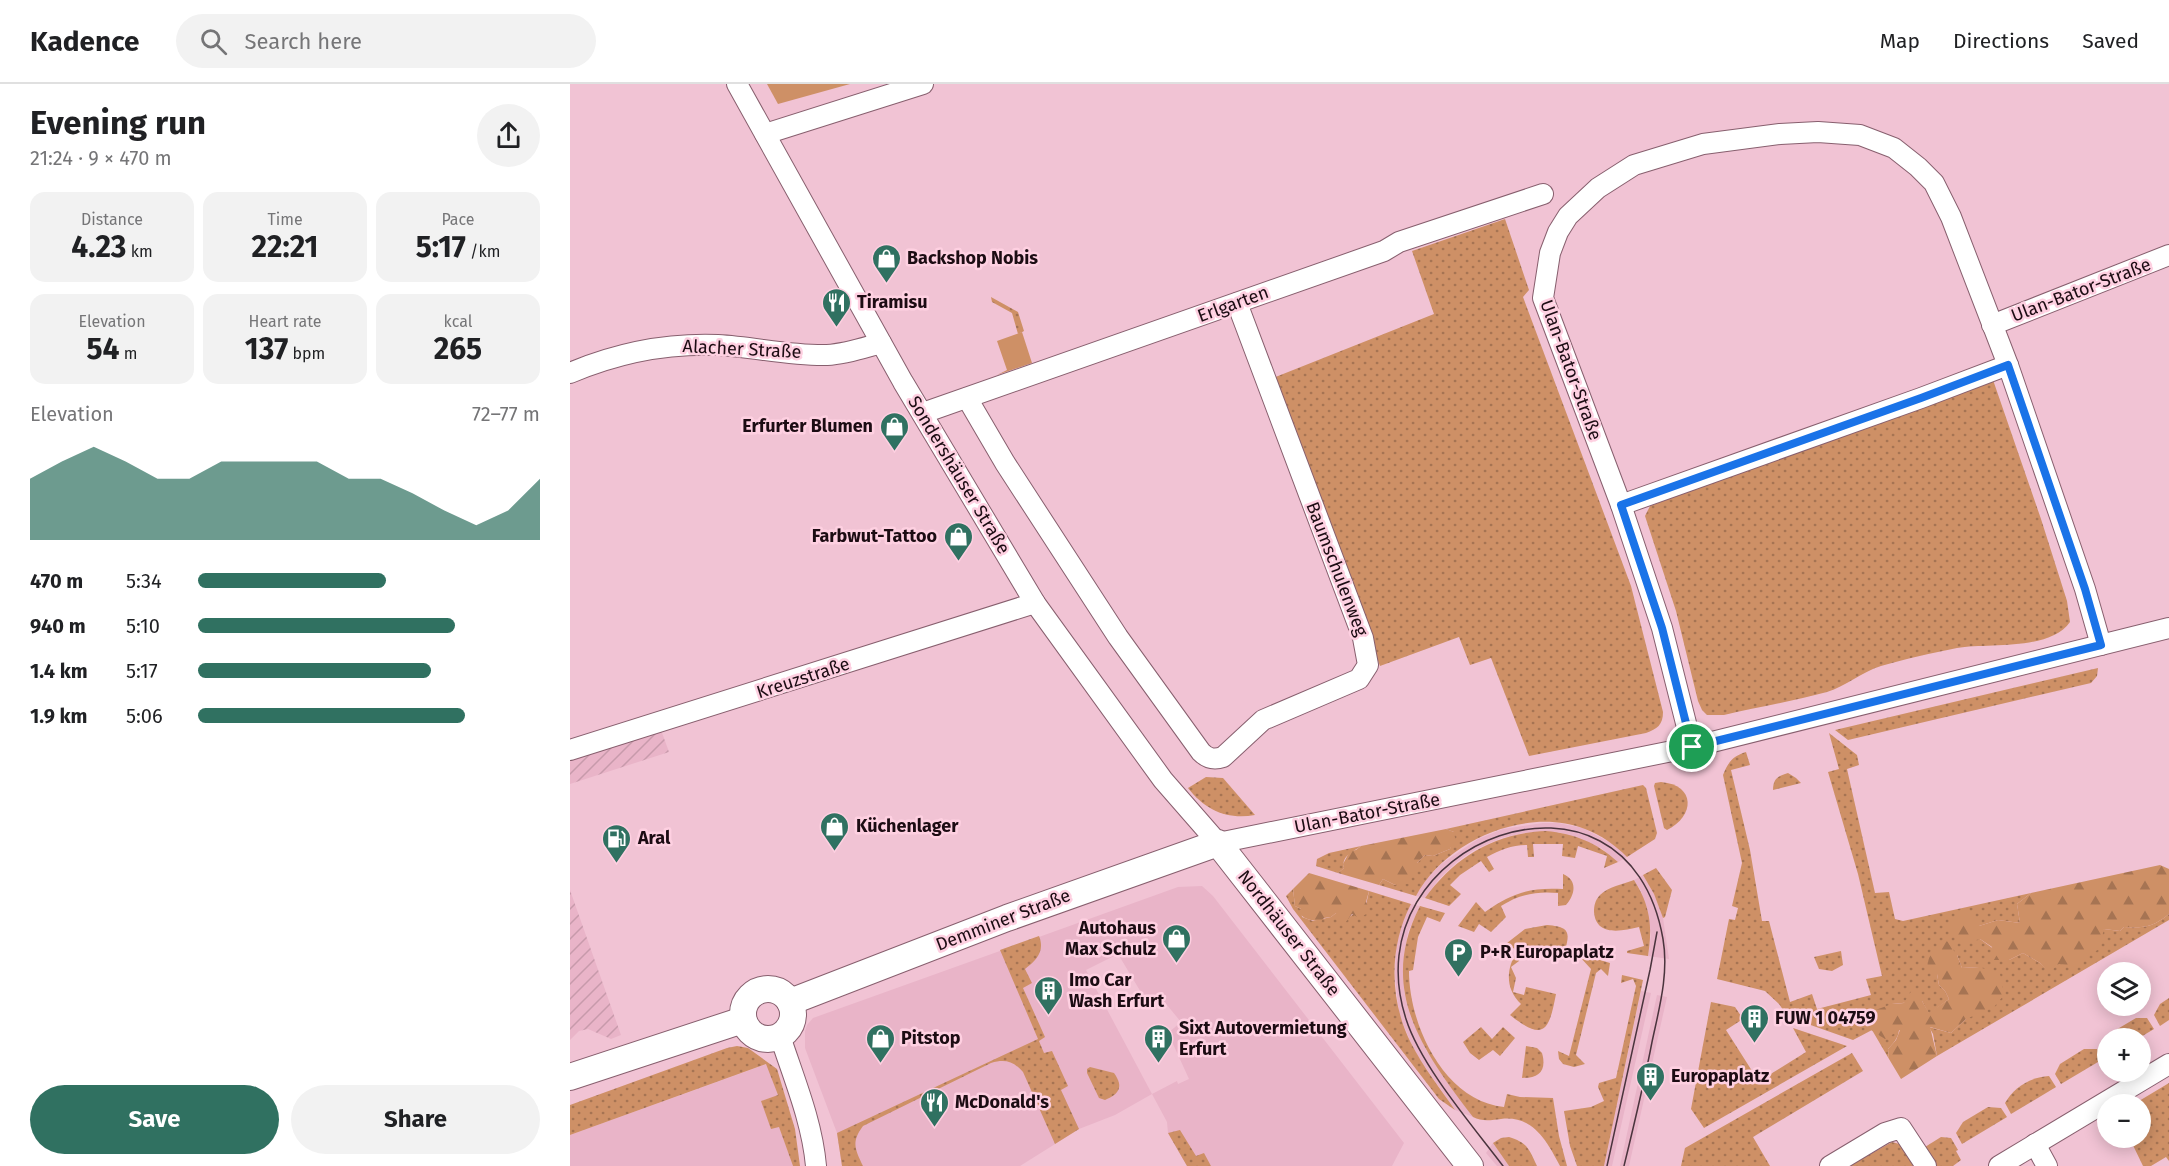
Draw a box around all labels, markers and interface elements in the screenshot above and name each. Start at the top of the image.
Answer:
search box [176,14,596,68]
text: Kadence [30,25,140,58]
icon: search [197,25,230,58]
text: Search here [245,28,362,55]
text: Map [1880,28,1920,54]
text: Directions [1953,28,2049,54]
text: Saved [2082,28,2139,54]
text: Evening run [30,103,206,143]
button: share [477,104,540,167]
text: 21:24 · 9 × 470 m [30,146,172,170]
text: Distance [81,210,143,229]
text: Time [267,210,303,229]
text: Pace [441,210,475,229]
text: 4.23 [71,229,126,265]
text: 22:21 [252,229,319,265]
text: 5:17 [416,229,466,265]
text: km [126,242,153,261]
text: /km [466,242,500,261]
shop icon: Backshop Nobis [870,242,902,284]
place label: Backshop Nobis [907,247,1038,269]
street label: Ulan-Bator-Straße [2008,253,2154,327]
street label: Erlgarten [1194,281,1272,327]
restaurant icon: Tiramisu [820,286,852,328]
place label: Tiramisu [857,291,928,313]
street label: Ulan-Bator-Straße [1535,297,1607,443]
text: Elevation [78,312,146,331]
text: Heart rate [249,312,321,331]
text: kcal [444,312,472,331]
text: 54 [87,331,120,367]
text: 137 [245,331,288,367]
text: 265 [434,331,482,367]
street label: Alacher Straße [682,335,802,363]
text: m [120,344,137,363]
text: bpm [288,344,325,363]
street label: Sondershäuser Straße [903,392,1015,558]
text: Elevation [30,402,114,426]
text: 72–77 m [472,402,540,426]
shop icon: Erfurter Blumen [878,410,910,452]
place label: Erfurter Blumen [742,415,873,437]
street label: Baumschulenweg [1301,499,1373,640]
shop icon: Farbwut-Tattoo [942,520,974,562]
place label: Farbwut-Tattoo [812,525,937,547]
text: 470 m [30,569,83,593]
text: 5:34 [126,569,162,593]
text: 940 m [30,614,86,638]
text: 5:10 [126,614,160,638]
street label: Kreuzstraße [754,653,852,703]
text: 1.4 km [30,659,88,683]
text: 5:17 [126,659,158,683]
text: 1.9 km [30,704,88,728]
text: 5:06 [126,704,163,728]
pin [1666,721,1717,772]
icon: arrive [1675,730,1708,763]
street label: Ulan-Bator-Straße [1292,788,1442,838]
shop icon: Küchenlager [819,810,851,852]
place label: Küchenlager [856,815,959,837]
fuel station icon: Aral [601,822,633,864]
place label: Aral [637,827,671,849]
street label: Nordhäuser Straße [1233,866,1345,1000]
street label: Demminer Straße [933,884,1073,956]
place label: Autohaus Max Schulz [1065,917,1156,960]
shop icon: Autohaus Max Schulz [1161,922,1193,964]
parking icon: P+R Europaplatz [1443,936,1475,978]
place label: P+R Europaplatz [1480,941,1614,963]
map controls [2097,962,2151,1148]
button: layers [2097,962,2151,1016]
place label: Imo Car Wash Erfurt [1069,969,1165,1012]
building icon: Imo Car Wash Erfurt [1032,974,1064,1016]
building icon: FUW 1 04759 [1738,1002,1770,1044]
place label: FUW 1 04759 [1775,1007,1875,1029]
place label: Sixt Autovermietung Erfurt [1179,1017,1347,1060]
shop icon: Pitstop [864,1022,896,1064]
building icon: Sixt Autovermietung Erfurt [1142,1022,1174,1064]
place label: Pitstop [901,1027,961,1049]
button: + [2097,1028,2151,1082]
building icon: Europaplatz [1634,1060,1666,1102]
place label: Europaplatz [1671,1065,1769,1087]
button: Save [30,1085,279,1154]
button: Share [291,1085,540,1154]
restaurant icon: McDonald's [918,1086,950,1128]
place label: McDonald's [955,1091,1049,1113]
button: − [2097,1094,2151,1148]

